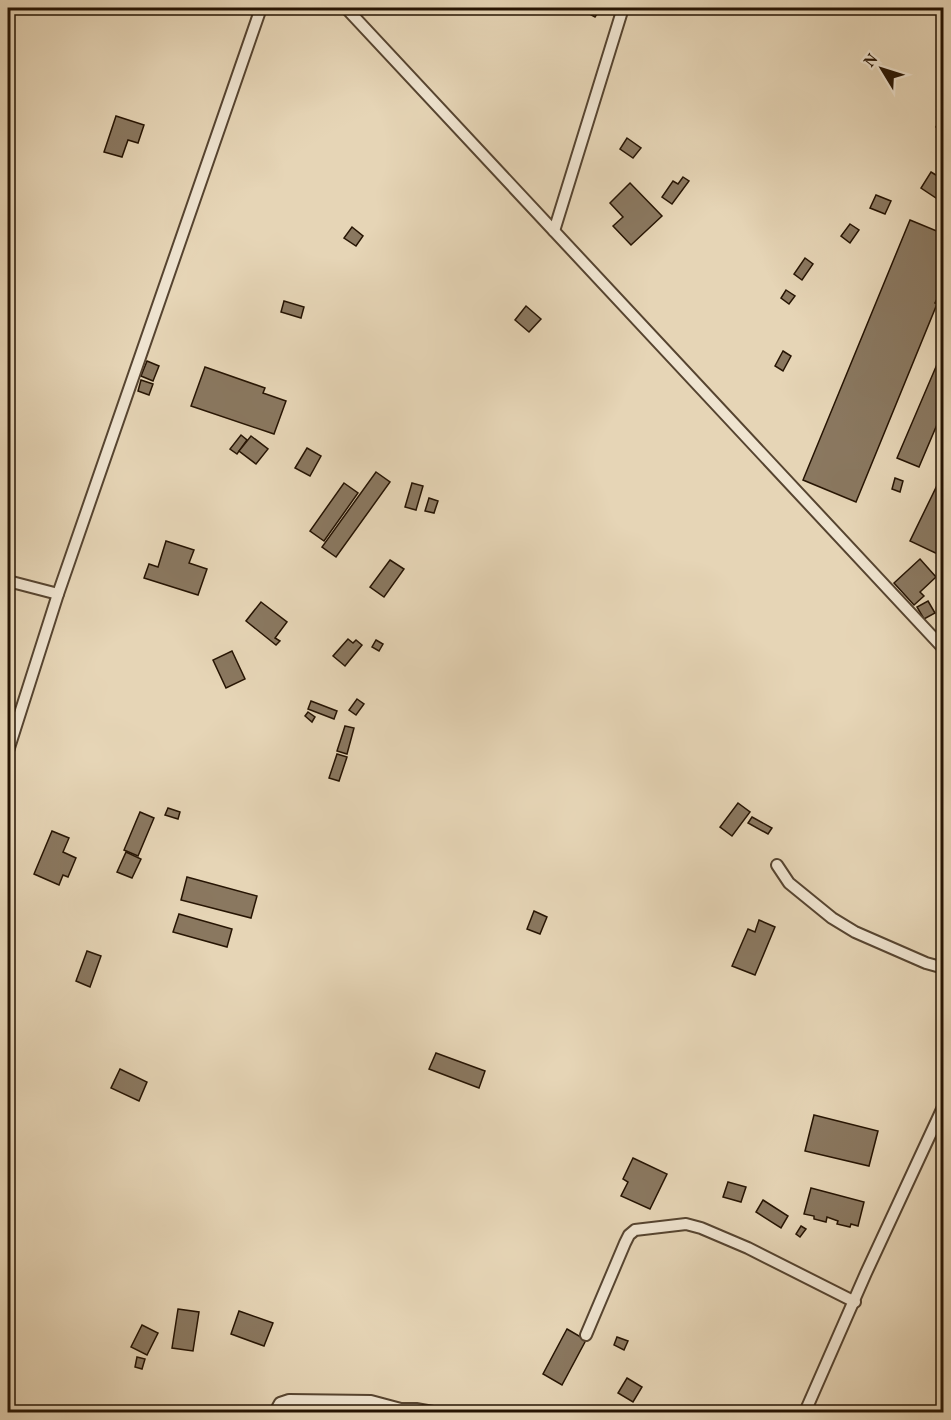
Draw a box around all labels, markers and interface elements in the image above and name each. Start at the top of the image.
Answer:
north arrow [852,39,912,99]
text: N [860,49,884,72]

